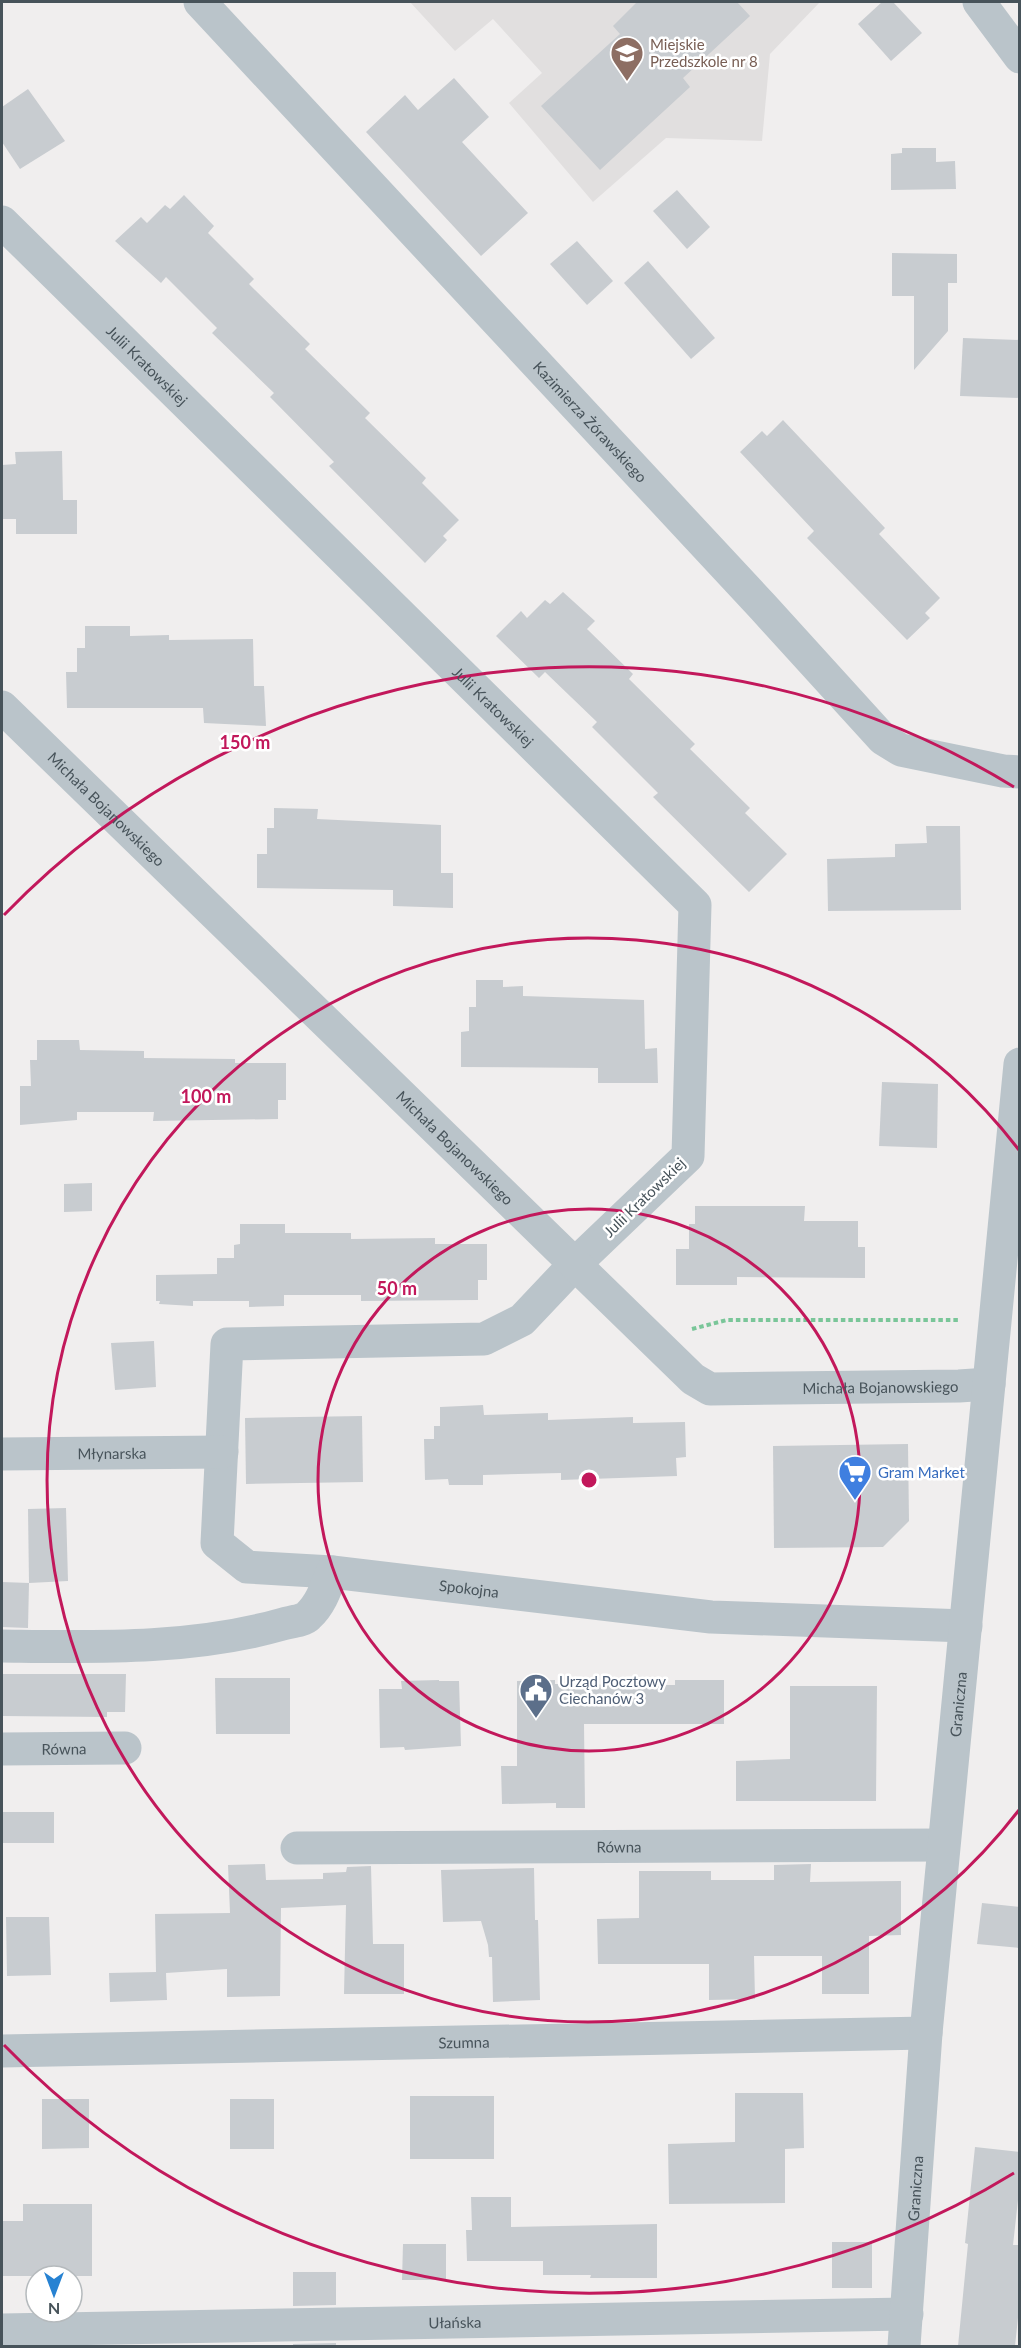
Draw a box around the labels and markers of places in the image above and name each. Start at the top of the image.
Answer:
school or university icon: Miejskie Przedszkole nr 8 [609,35,645,82]
place label: Miejskie Przedszkole nr 8 [650,35,758,70]
supermarket icon: Gram Market [837,1454,873,1501]
place label: Gram Market [878,1463,965,1481]
centre of rings [579,1470,599,1490]
public building icon: Urząd Pocztowy Ciechanów 3 [518,1672,554,1719]
place label: Urząd Pocztowy Ciechanów 3 [559,1672,666,1707]

